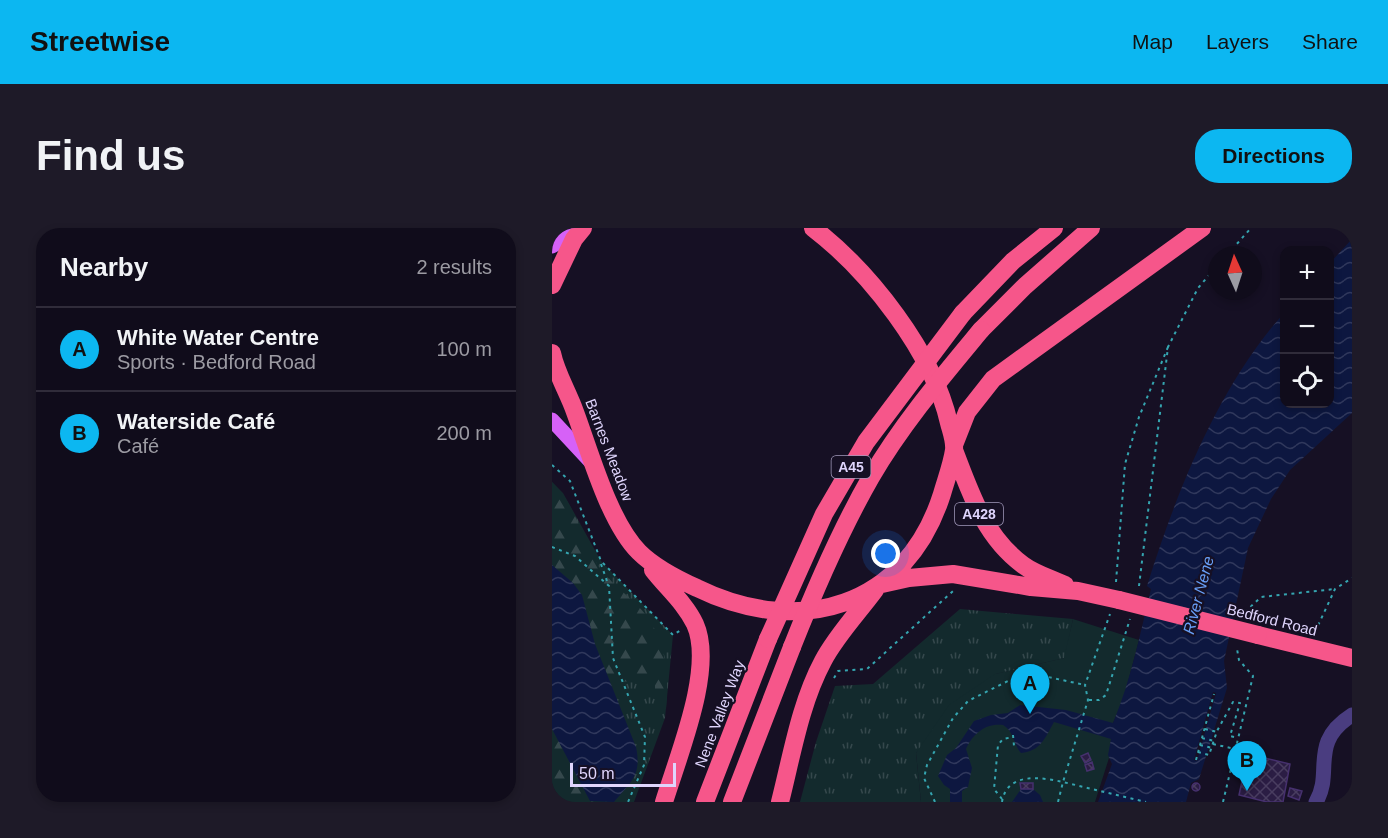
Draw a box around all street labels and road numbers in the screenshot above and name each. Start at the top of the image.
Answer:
street label: Barnes Meadow [582,396,637,504]
road number: A45 [832,456,870,478]
road number: A428 [955,503,1003,525]
street label: Bedford Road [1225,600,1319,639]
street label: Nene Valley Way [691,657,748,770]

